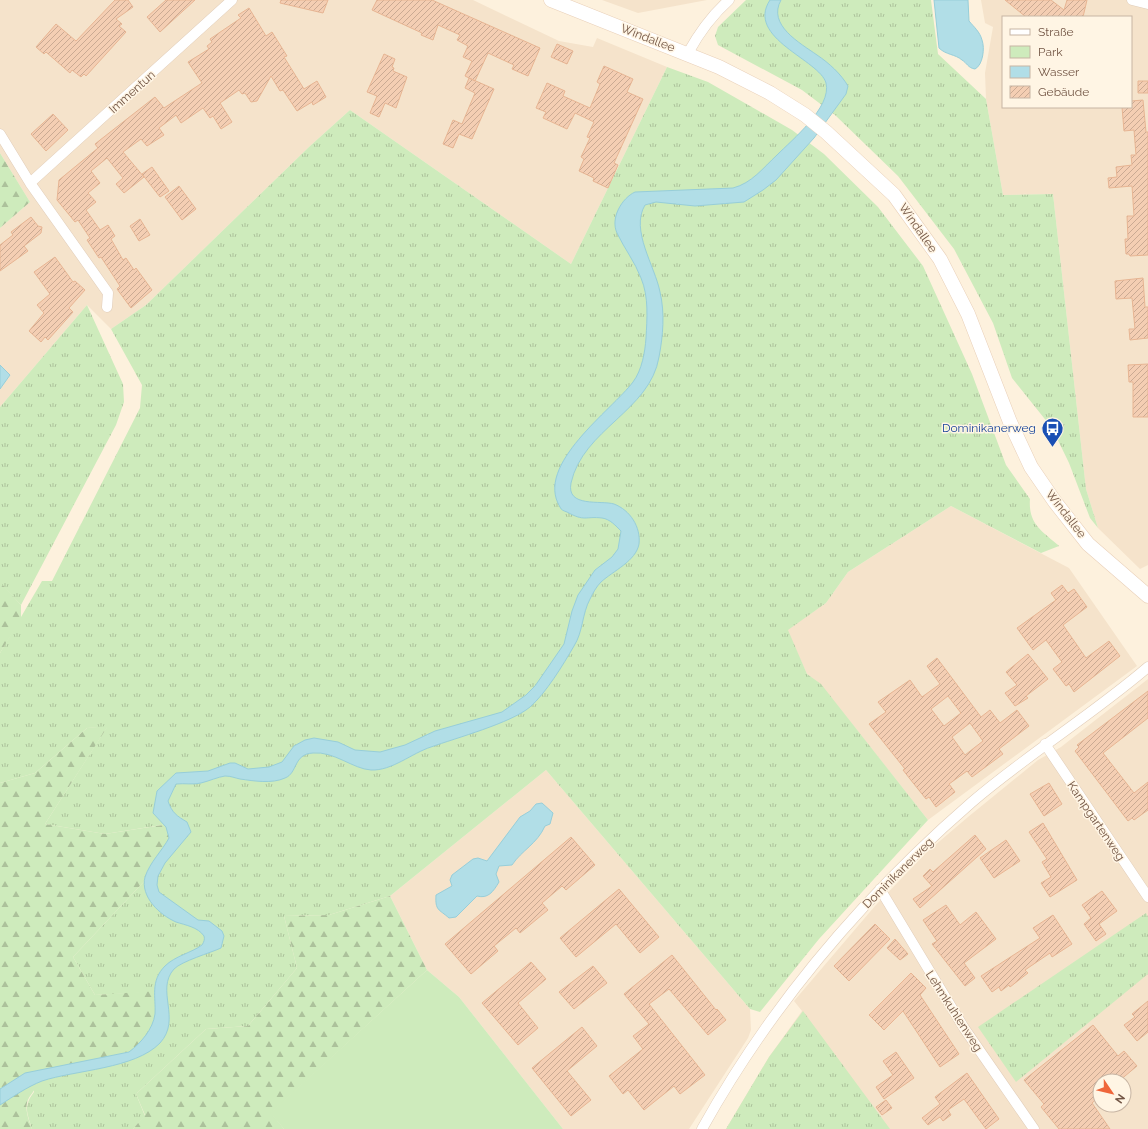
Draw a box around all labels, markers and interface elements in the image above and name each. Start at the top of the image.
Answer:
legend [1002,16,1132,108]
street label: Windallee [619,21,677,55]
text: Straße [1038,25,1074,39]
text: Park [1038,45,1063,59]
text: Wasser [1038,65,1080,79]
street label: Immentun [106,68,158,116]
text: Gebäude [1038,85,1089,99]
street label: Windallee [896,201,940,255]
bus stop icon: Dominikanerweg [1039,415,1065,448]
place label: Dominikanerweg [942,421,1036,435]
street label: Windallee [1043,487,1089,541]
street label: Kampgartenweg [1064,779,1128,863]
street label: Dominikanerweg [860,835,936,911]
street label: Lehmkuhlenweg [923,968,985,1054]
north arrow [1092,1073,1132,1113]
text: N [1112,1091,1128,1106]

